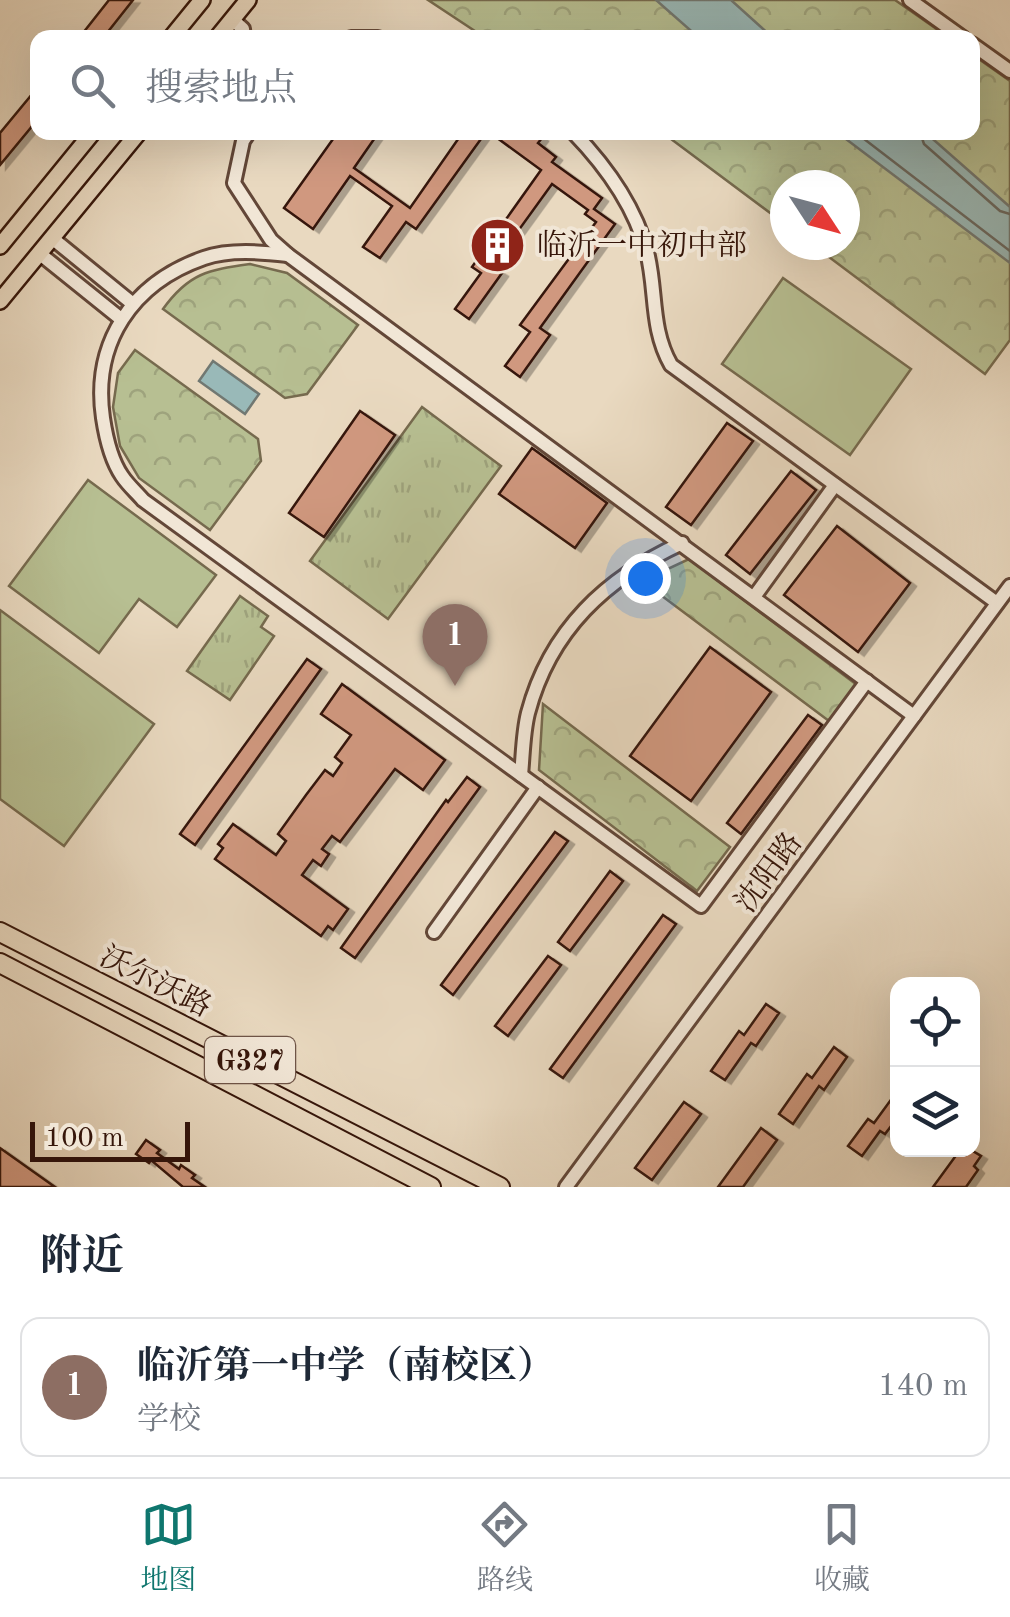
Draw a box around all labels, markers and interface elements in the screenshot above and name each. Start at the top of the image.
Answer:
search box [30,30,980,140]
icon: search [65,58,120,113]
text: 搜索地点 [145,71,297,109]
north arrow [770,170,860,260]
building icon: 临沂一中初中部 [468,215,528,275]
place label: 临沂一中初中部 [537,229,747,262]
your location [620,553,671,604]
pin: 1 [422,604,488,686]
street label: 沈阳路 [729,826,808,918]
street label: 沃尔沃路 [95,940,217,1023]
map controls [890,977,980,1157]
button: locate [890,977,980,1067]
road number: G327 [205,1037,295,1083]
button: layers [890,1067,980,1157]
scale bar [30,1117,190,1162]
text: 100 m [45,1125,124,1153]
text: 附近 [40,1237,124,1279]
text: 临沂第一中学（南校区） [137,1349,555,1387]
text: 1 [65,1371,84,1403]
text: 140 m [878,1371,968,1403]
text: 学校 [137,1405,201,1437]
tab: 地图 [140,1497,196,1600]
tab: 路线 [477,1497,533,1600]
tab: 收藏 [814,1497,870,1600]

